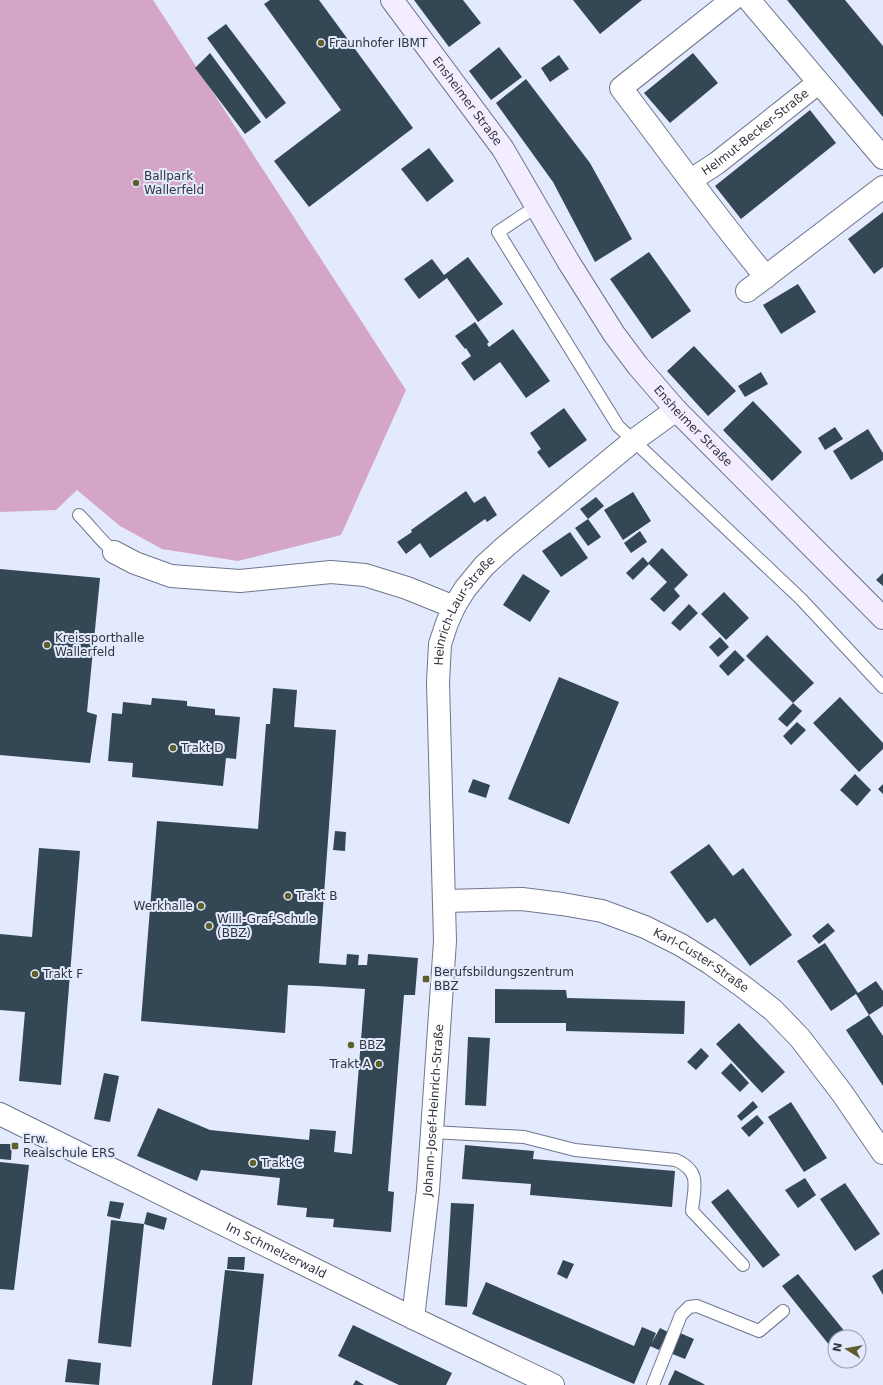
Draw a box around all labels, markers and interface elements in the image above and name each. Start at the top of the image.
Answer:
place label: Fraunhofer IBMT [329,36,428,50]
marker: Fraunhofer IBMT [316,38,326,48]
street label: Ensheimer Straße [430,54,505,148]
street label: Helmut-Becker-Straße [699,86,811,178]
place label: Ballpark Wallerfeld [144,169,204,197]
marker: Ballpark Wallerfeld [131,178,141,188]
street label: Ensheimer Straße [651,382,735,469]
street label: Heinrich-Laur-Straße [432,553,497,666]
place label: Kreissporthalle Wallerfeld [55,631,144,659]
marker: Kreissporthalle Wallerfeld [42,640,52,650]
place label: Trakt D [180,741,224,755]
marker: Trakt D [168,743,178,753]
place label: Trakt B [295,889,338,903]
marker: Trakt B [283,891,293,901]
place label: Werkhalle [134,899,193,913]
marker: Werkhalle [196,901,206,911]
place label: Willi-Graf-Schule (BBZ) [217,912,316,940]
marker: Willi-Graf-Schule (BBZ) [204,921,214,931]
street label: Karl-Custer-Straße [651,925,751,995]
place label: Berufsbildungszentrum BBZ [434,965,574,993]
place label: Trakt F [42,967,83,981]
marker: Trakt F [30,969,40,979]
marker: Berufsbildungszentrum BBZ [421,974,431,984]
street label: Johann-Josef-Heinrich-Straße [420,1024,446,1198]
place label: BBZ [359,1038,384,1052]
marker: BBZ [346,1040,356,1050]
place label: Trakt A [328,1057,372,1071]
marker: Trakt A [374,1059,384,1069]
place label: Erw. Realschule ERS [23,1132,115,1160]
marker: Erw. Realschule ERS [10,1141,20,1151]
place label: Trakt C [260,1156,303,1170]
marker: Trakt C [248,1158,258,1168]
street label: Im Schmelzerwald [224,1220,329,1281]
north arrow [827,1329,867,1369]
text: N [830,1341,845,1353]

